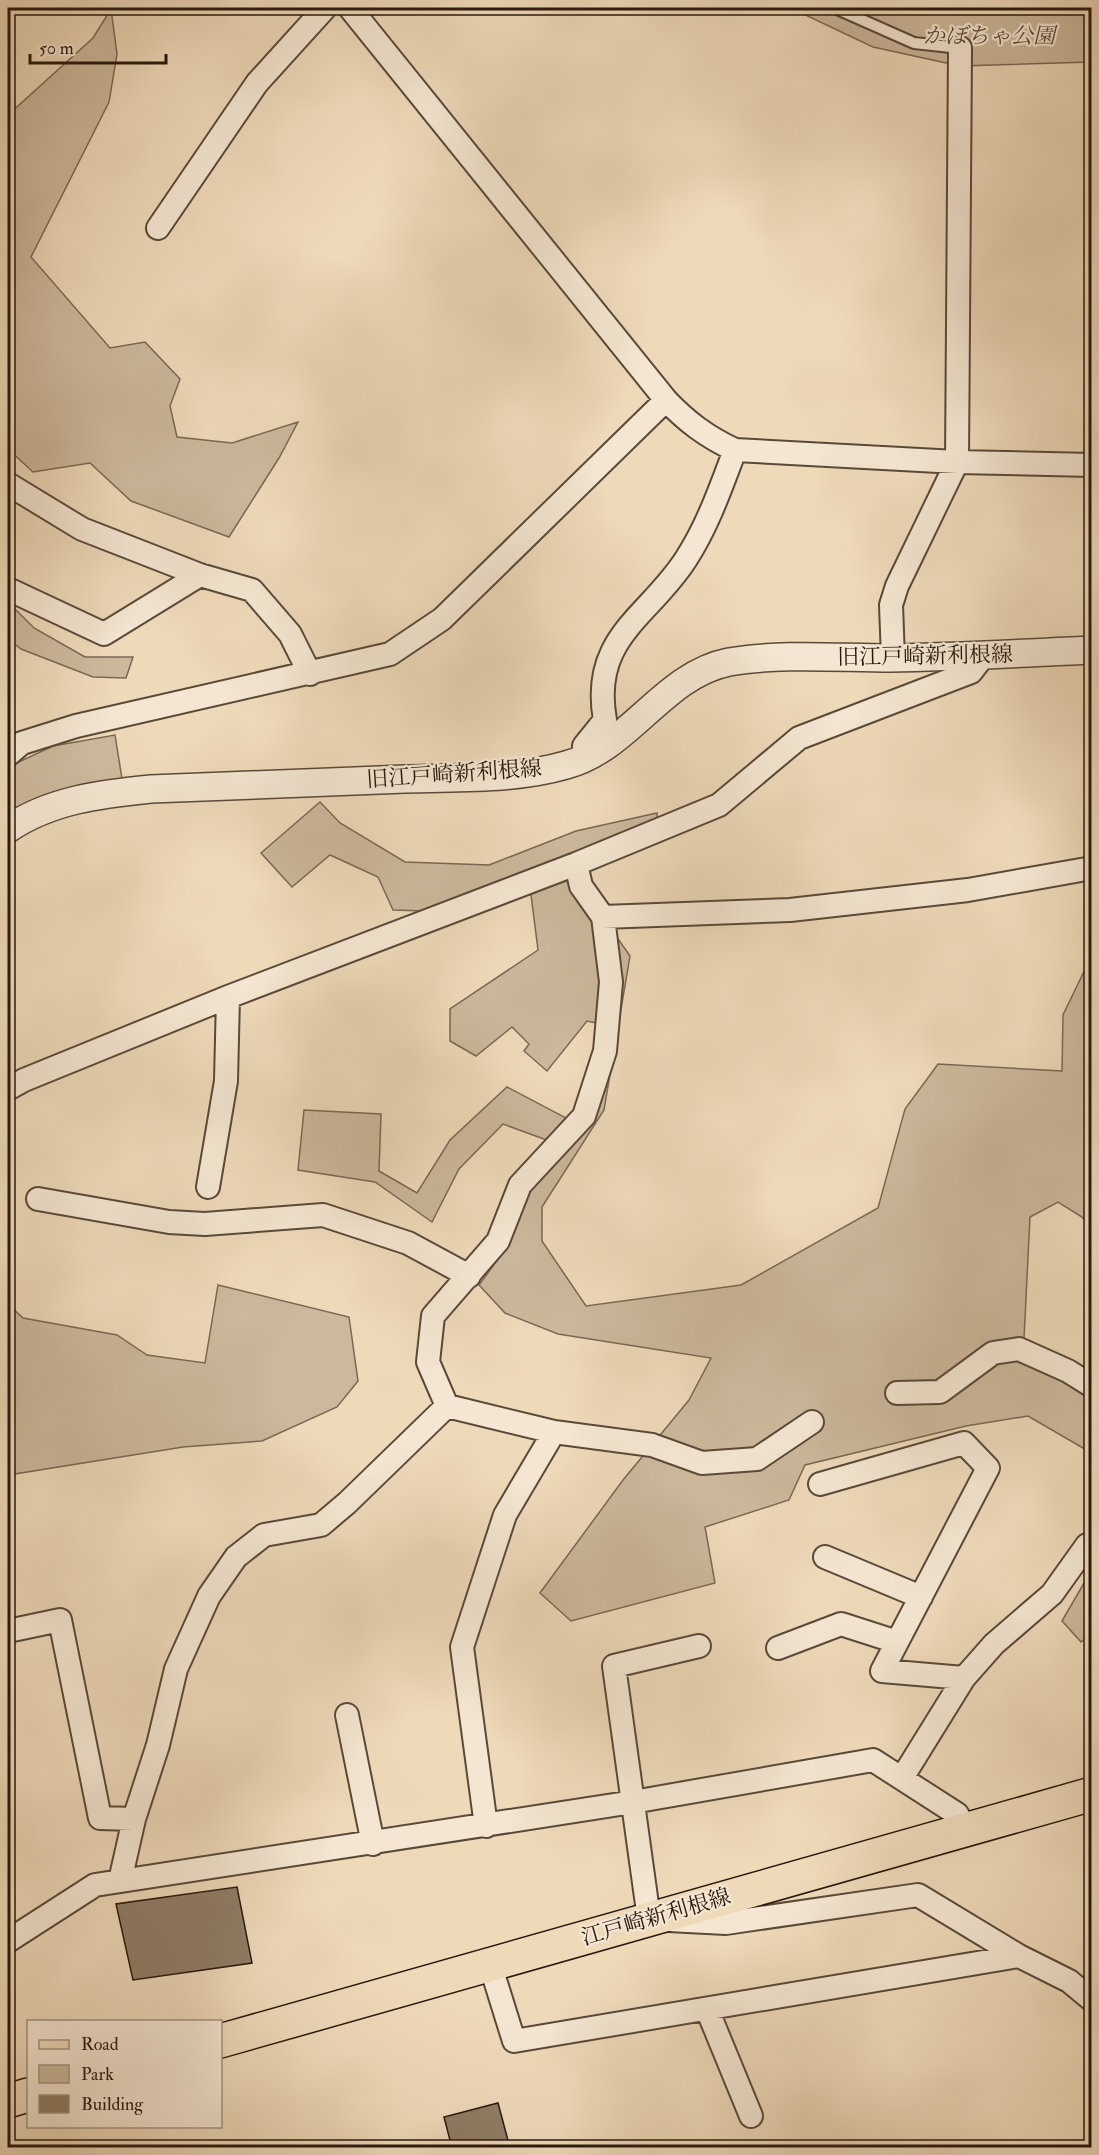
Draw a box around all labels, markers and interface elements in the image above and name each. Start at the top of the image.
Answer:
park label: かぼちゃ公園 [923,22,1058,50]
scale bar [30,27,166,65]
text: 50 m [39,37,74,60]
street label: 旧江戸崎新利根線 [837,640,1013,672]
street label: 旧江戸崎新利根線 [365,754,543,794]
street label: 江戸崎新利根線 [578,1882,734,1952]
legend [27,2020,222,2128]
text: Road [81,2033,119,2056]
text: Park [81,2063,114,2086]
text: Building [81,2093,144,2116]

